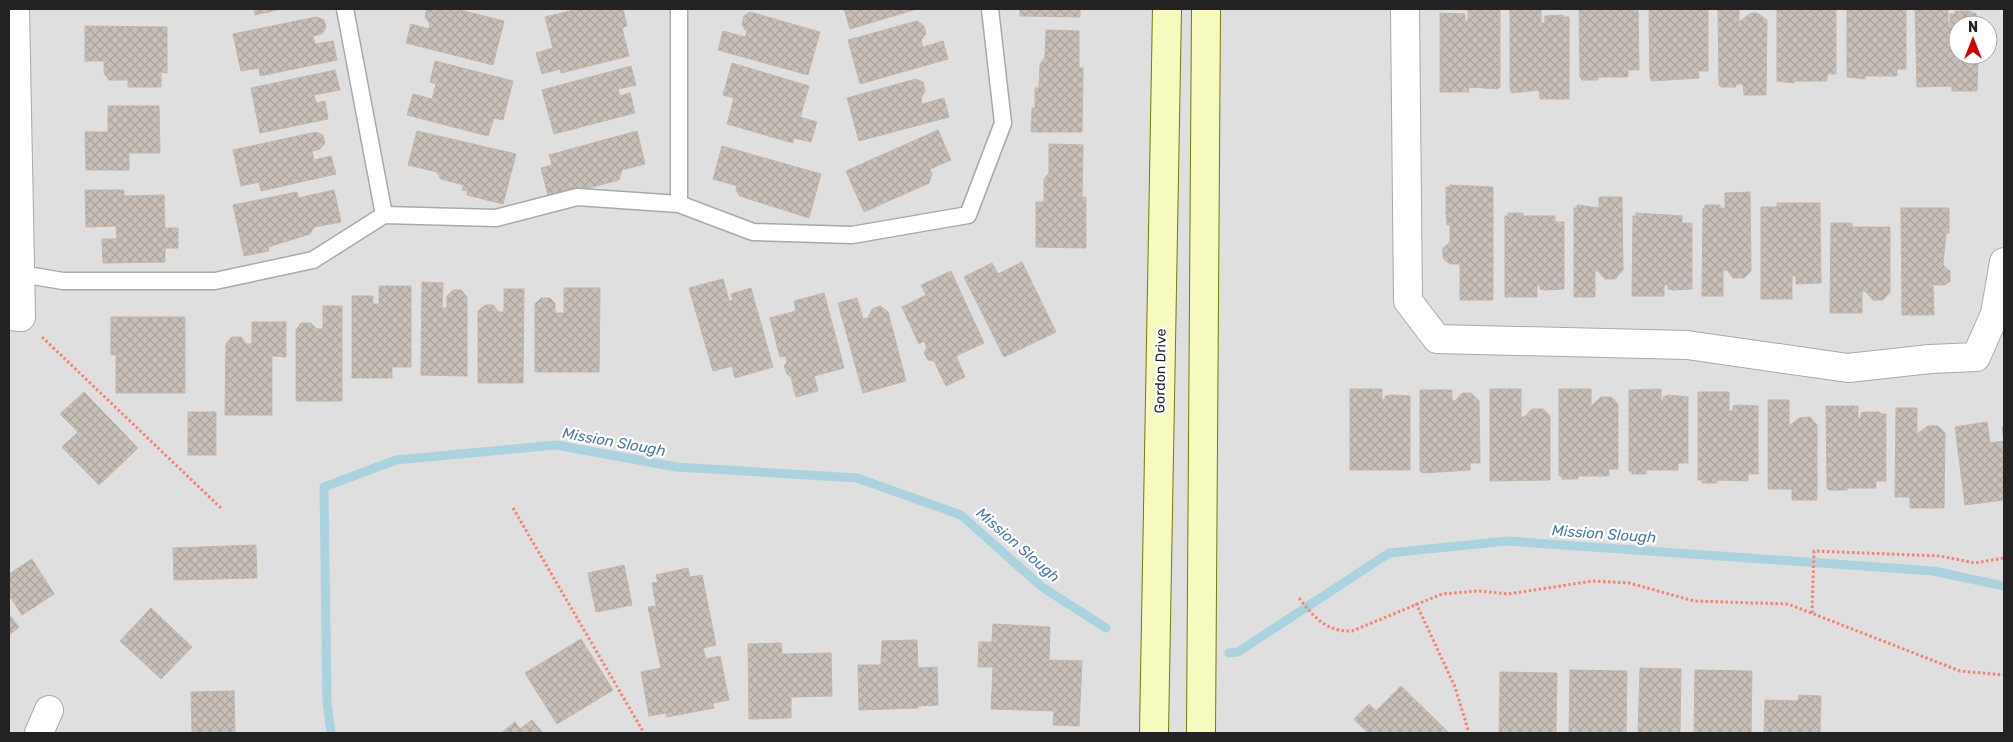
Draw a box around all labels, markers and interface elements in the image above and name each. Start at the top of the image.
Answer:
north arrow [1948,15,1998,65]
text: N [1968,19,1978,36]
street label: Gordon Drive [1151,328,1170,414]
water label: Mission Slough [561,424,667,460]
water label: Mission Slough [973,504,1063,586]
water label: Mission Slough [1551,521,1657,547]

